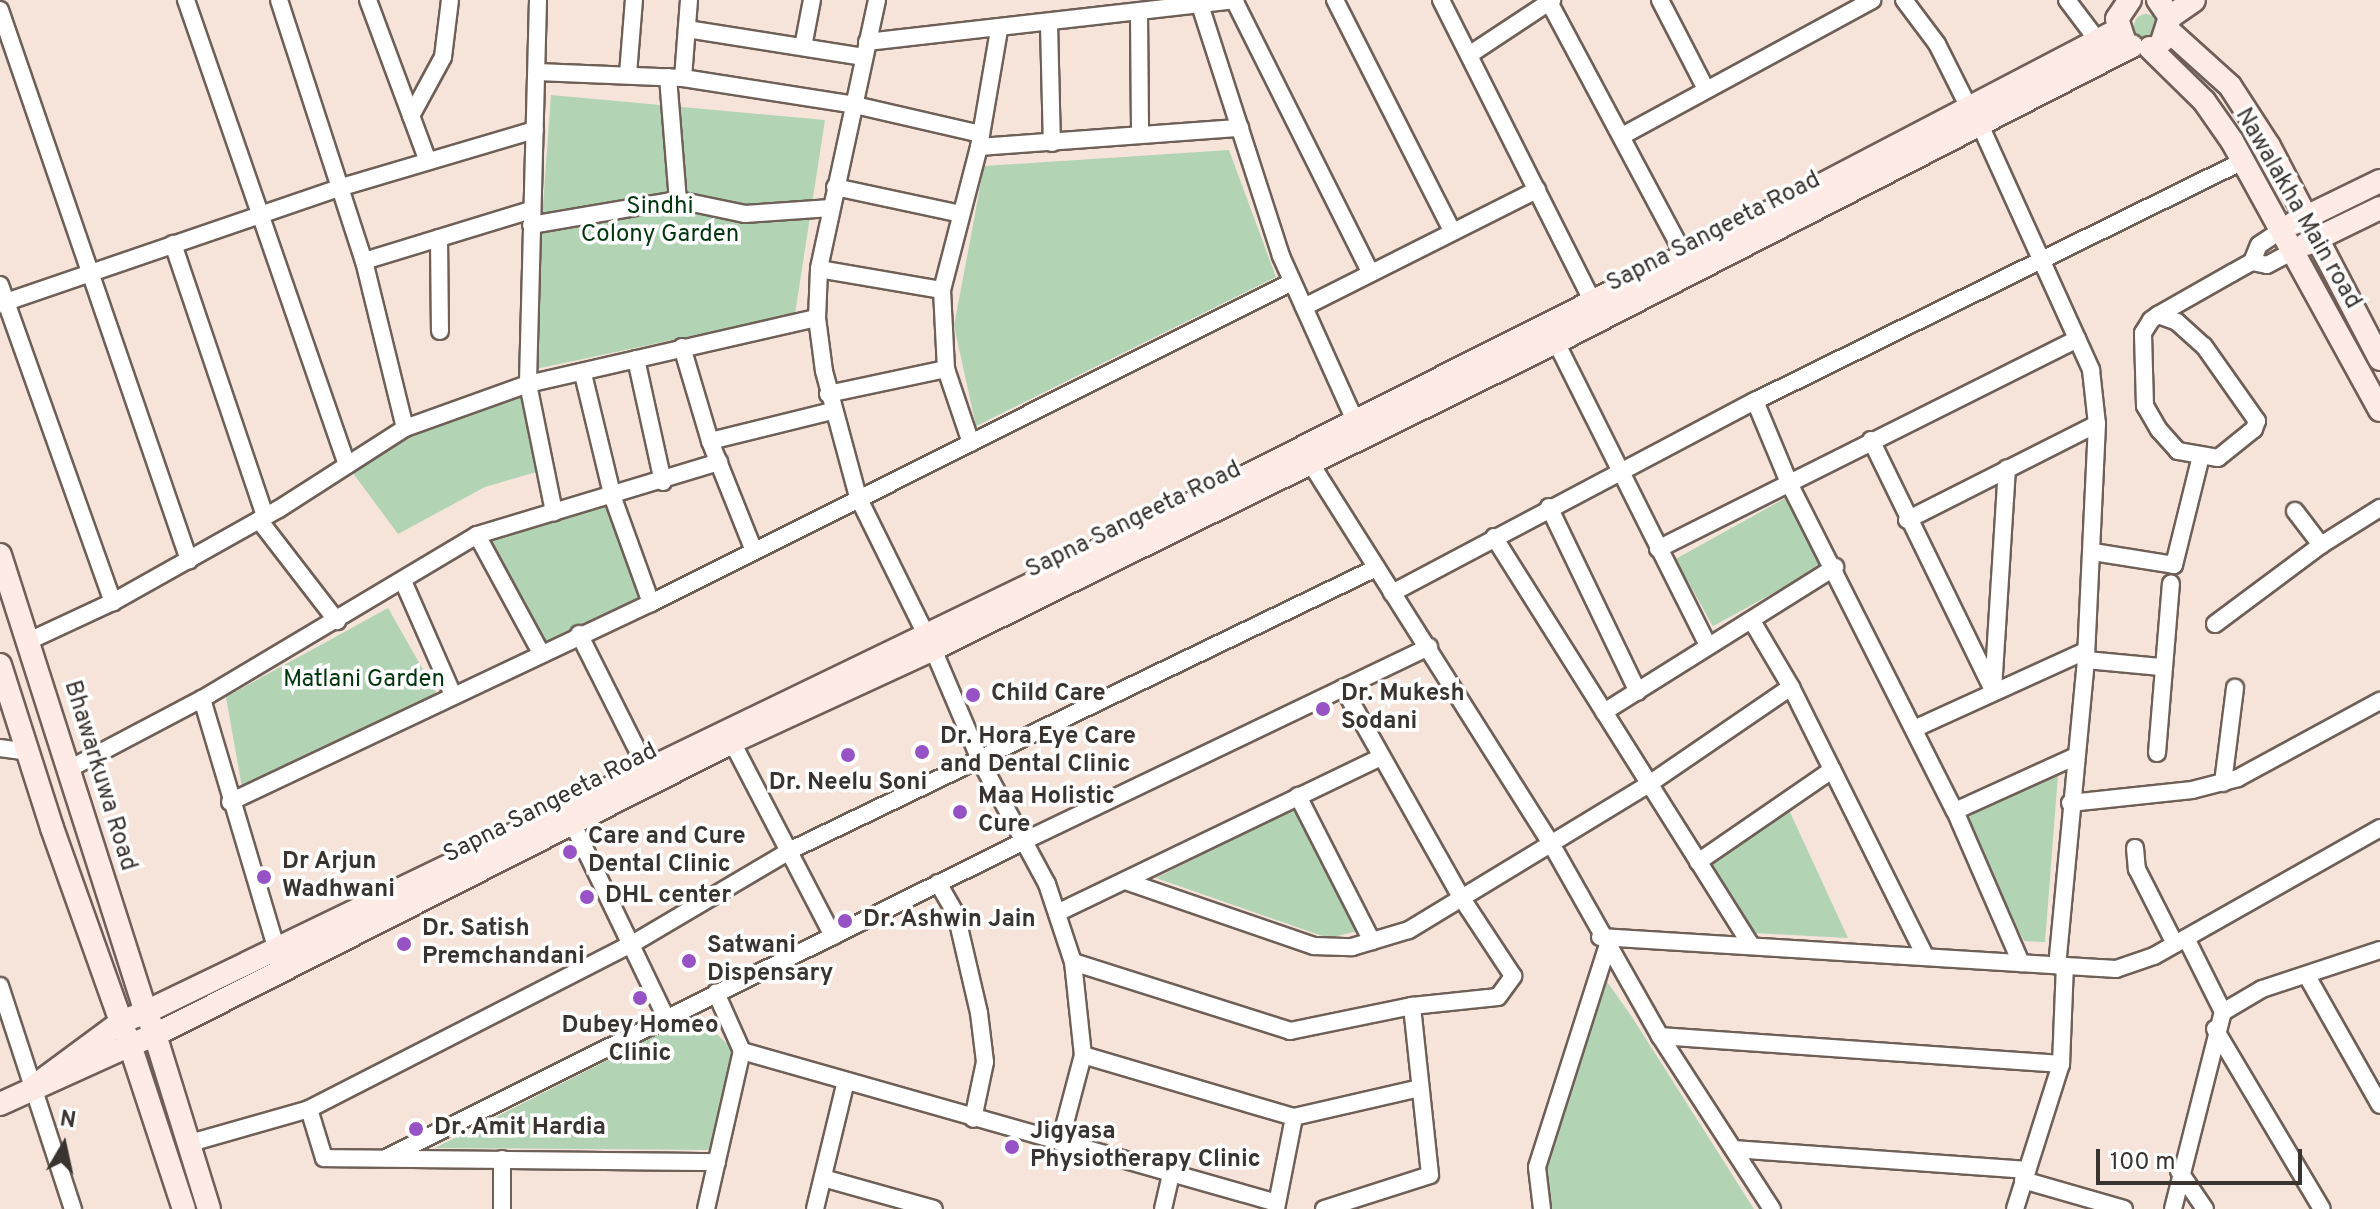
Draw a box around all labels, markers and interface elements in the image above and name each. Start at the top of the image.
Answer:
street label: Nawalakha Main road [2228,103,2366,315]
street label: Sapna Sangeeta Road [1602,167,1826,299]
park label: Sindhi Colony Garden [581,194,739,250]
street label: Sapna Sangeeta Road [1022,456,1246,586]
park label: Matlani Garden [283,667,445,695]
street label: Bhawarkuwa Road [56,677,142,875]
place label: Child Care [991,681,1106,709]
place label: Dr. Mukesh Sodani [1341,681,1465,737]
marker: Child Care [962,684,984,706]
marker: Dr. Mukesh Sodani [1312,698,1334,720]
place label: Dr. Hora Eye Care and Dental Clinic [940,724,1136,780]
street label: Sapna Sangeeta Road [439,738,663,870]
marker: Dr. Hora Eye Care and Dental Clinic [911,741,933,763]
marker: Dr. Neelu Soni [837,744,859,766]
place label: Dr. Neelu Soni [769,770,927,798]
place label: Maa Holistic Cure [978,784,1115,840]
marker: Maa Holistic Cure [949,801,971,823]
place label: Care and Cure Dental Clinic [588,824,746,880]
marker: Care and Cure Dental Clinic [559,841,581,863]
place label: Dr Arjun Wadhwani [282,849,395,905]
marker: Dr Arjun Wadhwani [253,866,275,888]
place label: DHL center [605,883,732,911]
marker: DHL center [576,886,598,908]
place label: Dr. Ashwin Jain [863,907,1037,935]
marker: Dr. Ashwin Jain [834,910,856,932]
place label: Dr. Satish Premchandani [422,916,585,972]
marker: Dr. Satish Premchandani [393,933,415,955]
place label: Satwani Dispensary [707,933,833,989]
marker: Satwani Dispensary [678,950,700,972]
marker: Dubey Homeo Clinic [629,987,651,1009]
place label: Dubey Homeo Clinic [562,1013,718,1069]
north arrow [24,1105,104,1185]
text: N [58,1106,78,1135]
place label: Dr. Amit Hardia [434,1115,607,1143]
marker: Dr. Amit Hardia [405,1118,427,1140]
place label: Jigyasa Physiotherapy Clinic [1030,1119,1261,1175]
scale bar [2100,1133,2306,1183]
marker: Jigyasa Physiotherapy Clinic [1001,1136,1023,1158]
text: 100 m [2110,1148,2176,1178]

